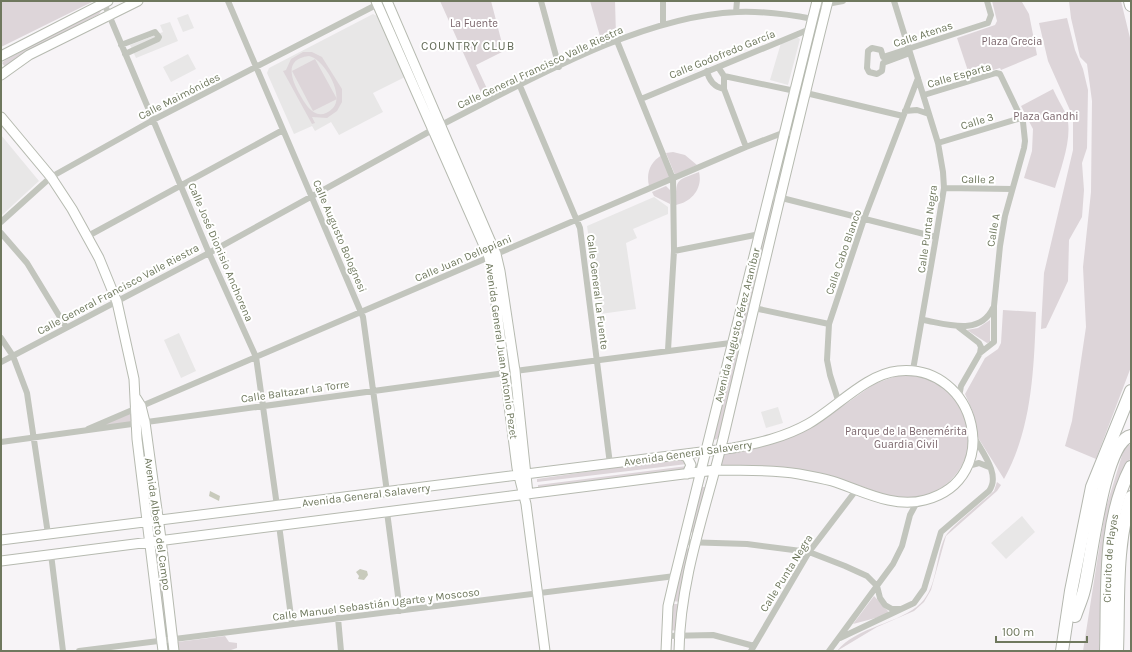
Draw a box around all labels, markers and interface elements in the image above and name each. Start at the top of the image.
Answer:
park label: La Fuente [450,17,498,30]
street label: Calle Atenas [892,19,955,50]
street label: Calle General Francisco Valle Riestra [455,23,625,112]
street label: Calle Godofredo García [667,27,777,82]
park label: Plaza Grecia [982,35,1042,48]
district label: COUNTRY CLUB [421,39,515,53]
street label: Calle Esparta [926,60,993,91]
street label: Calle Maimónides [136,70,222,123]
street label: Calle 3 [959,110,995,133]
park label: Plaza Gandhi [1013,110,1079,123]
street label: Calle 2 [961,173,995,186]
street label: Calle Augusto Bolognesi [310,178,369,294]
street label: Calle José Dionisio Anchorena [185,181,256,324]
street label: Calle Punta Negra [915,184,940,274]
street label: Calle Cabo Blanco [823,208,864,297]
street label: Calle A [984,212,1003,248]
street label: Calle Juan Dellepiani [413,232,514,285]
street label: Calle General La Fuente [584,234,611,351]
street label: Calle General Francisco Valle Riestra [35,241,201,338]
street label: Avenida Augusto Pérez Araníbar [712,247,763,404]
street label: Avenida General Juan Antonio Pezet [483,262,520,440]
street label: Calle Baltazar La Torre [240,377,350,406]
park label: Parque de la Benemérita Guardia Civil [845,425,967,451]
street label: Avenida General Salaverry [623,438,753,469]
street label: Avenida Alberto del Campo [142,457,173,591]
street label: Avenida General Salaverry [301,481,431,510]
street label: Circuito de Playas [1101,512,1121,603]
street label: Calle Punta Negra [757,532,815,614]
street label: Calle Manuel Sebastián Ugarte y Moscoso [272,585,480,624]
scale bar [996,618,1087,644]
text: 100 m [1002,625,1034,639]

